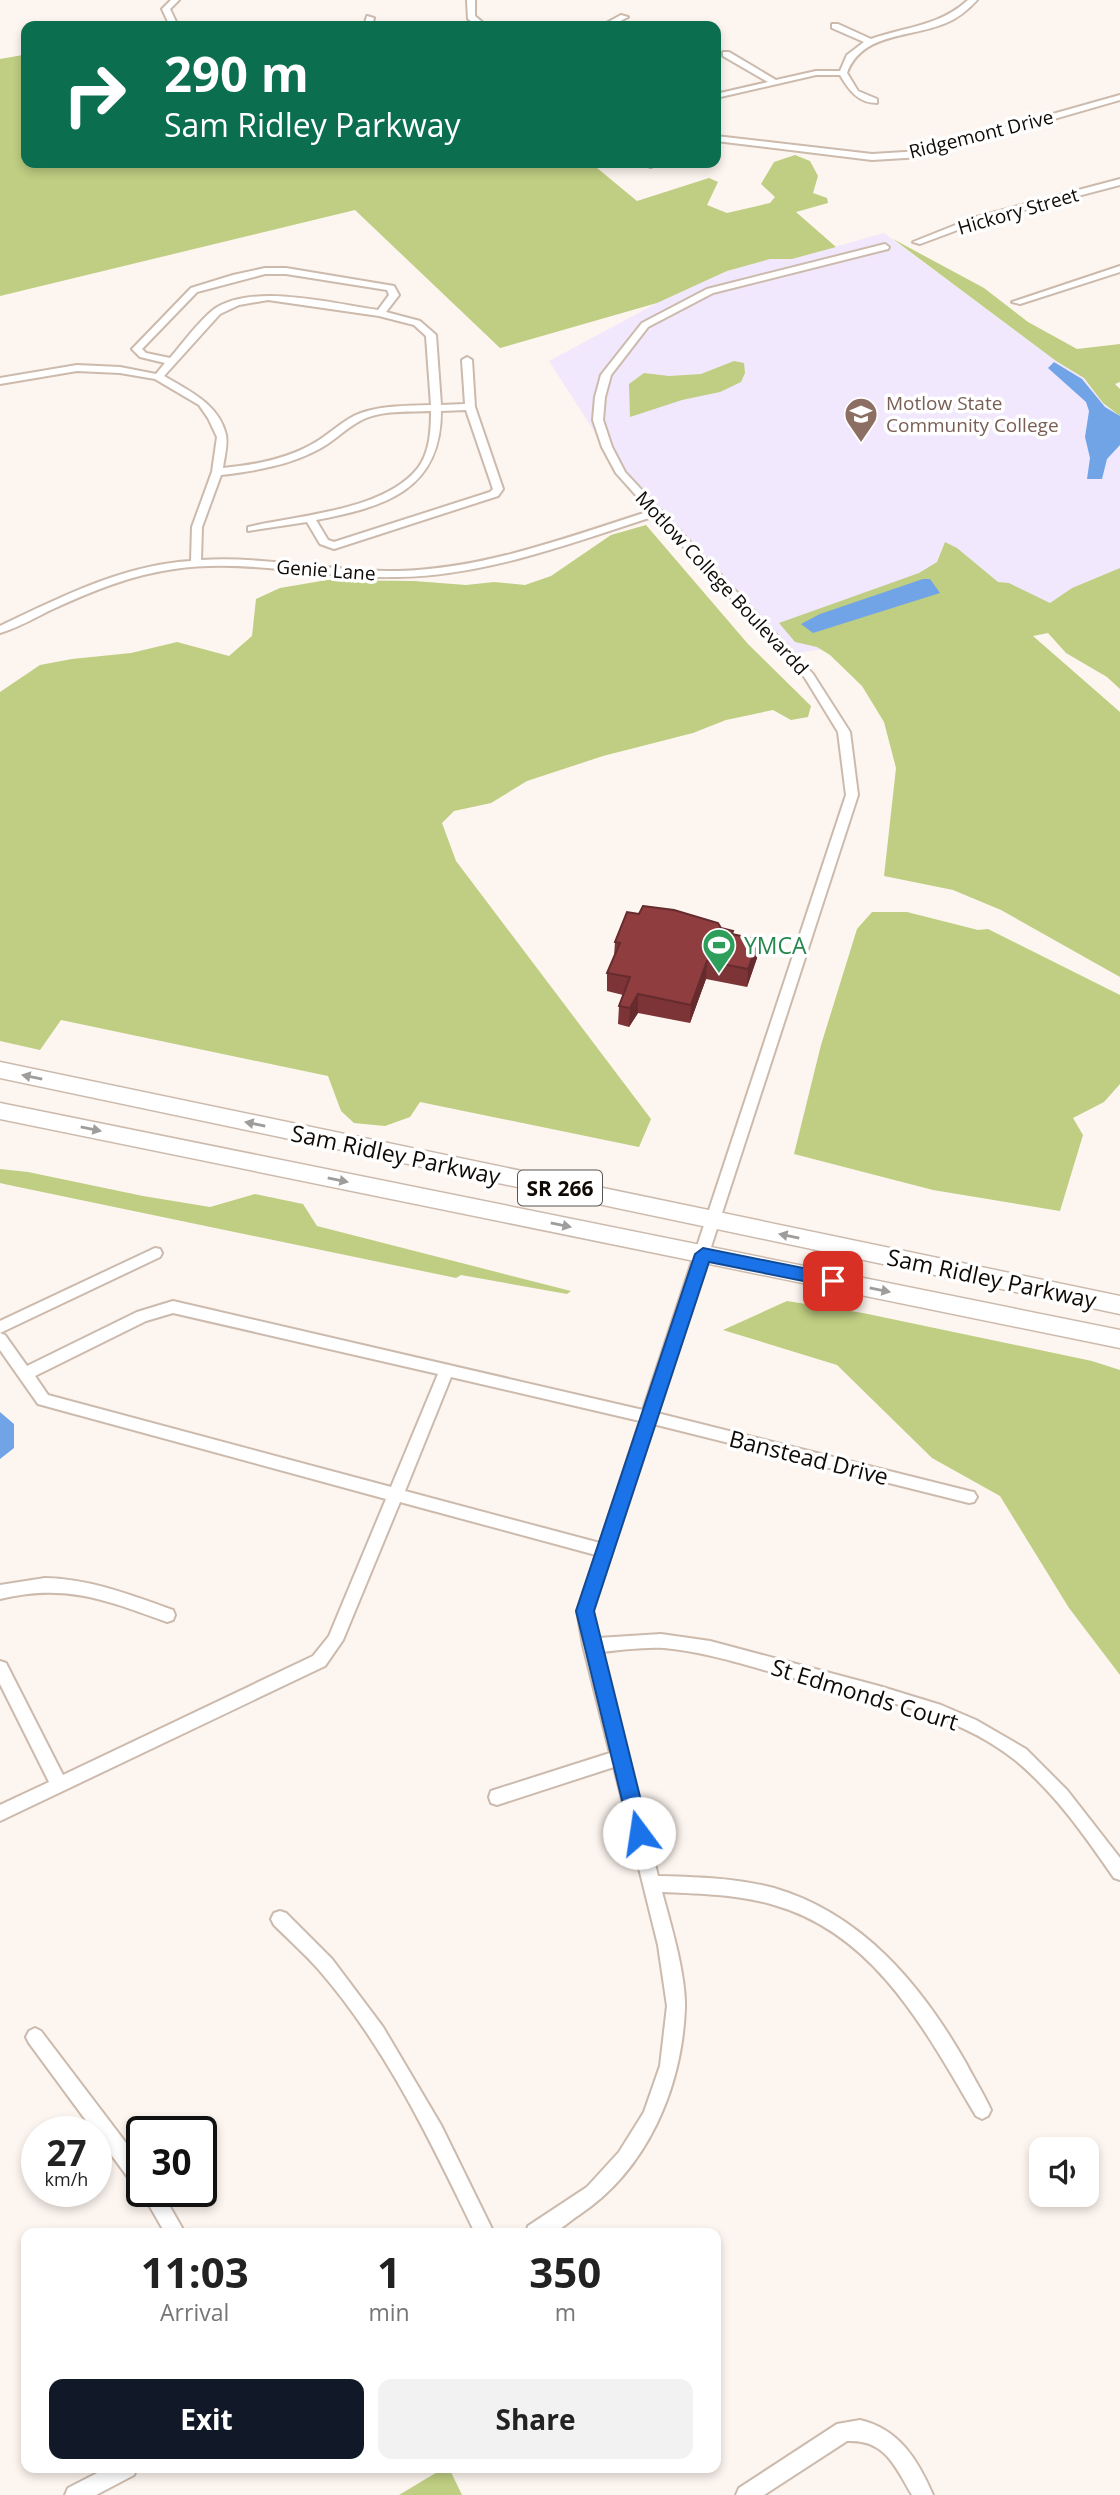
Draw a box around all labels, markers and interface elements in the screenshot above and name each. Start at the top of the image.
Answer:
text: 290 m [164,40,309,106]
icon: right [49,49,140,140]
text: Sam Ridley Parkway [164,103,461,146]
street label: Ridgemont Drive [906,103,1056,165]
street label: Hickory Street [955,181,1082,241]
place label: Motlow State Community College [886,390,1059,438]
school or university icon: Motlow State Community College [842,395,880,444]
street label: Motlow College Boulevardd [630,485,814,681]
street label: Genie Lane [276,554,376,586]
sports icon: YMCA [700,926,738,975]
place label: YMCA [744,929,807,961]
one-way arrow [21,1071,43,1082]
street label: Sam Ridley Parkway [288,1116,504,1192]
one-way arrow [244,1118,266,1129]
one-way arrow [80,1124,102,1135]
road number: SR 266 [518,1170,602,1206]
one-way arrow [327,1174,349,1185]
one-way arrow [550,1220,572,1231]
one-way arrow [778,1231,800,1242]
street label: Sam Ridley Parkway [884,1240,1100,1316]
pin [803,1251,863,1311]
icon: arrive [814,1262,852,1300]
one-way arrow [869,1285,891,1296]
street label: Banstead Drive [726,1422,892,1492]
street label: St Edmonds Court [768,1650,962,1738]
position arrow [602,1796,676,1870]
speed limit sign: 30 [126,2116,217,2207]
text: 27 [46,2129,87,2176]
map controls [1029,2137,1099,2207]
button: sound [1029,2137,1099,2207]
text: km/h [45,2167,88,2191]
text: 11:03 [141,2243,249,2300]
text: 1 [377,2243,401,2300]
text: 350 [529,2243,601,2300]
text: Arrival [160,2296,229,2328]
text: min [368,2296,410,2328]
text: m [555,2296,576,2328]
button: Exit [49,2379,364,2459]
button: Share [378,2379,693,2459]

